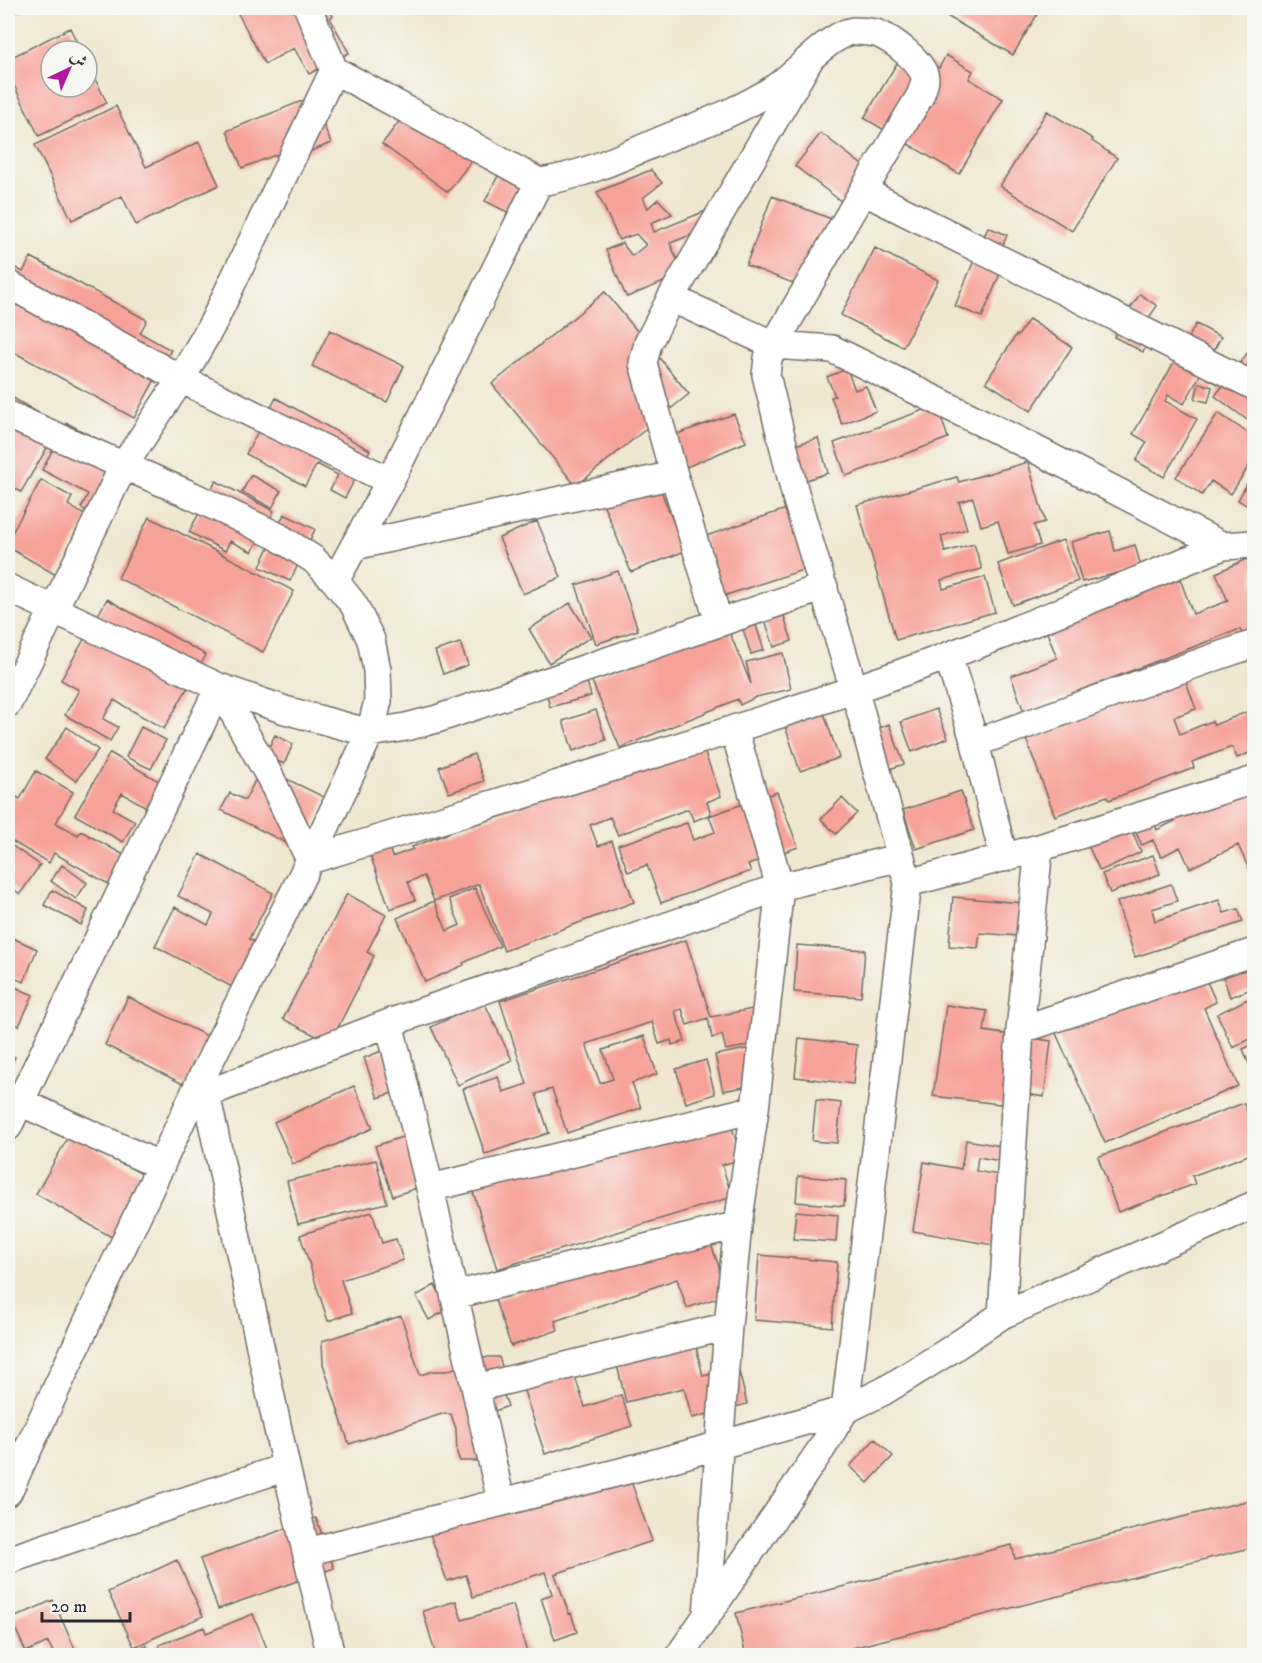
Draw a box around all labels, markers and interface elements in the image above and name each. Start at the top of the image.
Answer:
north arrow [39,39,99,99]
text: ش [66,46,91,72]
scale bar [42,1585,130,1623]
text: 20 m [51,1596,87,1618]

